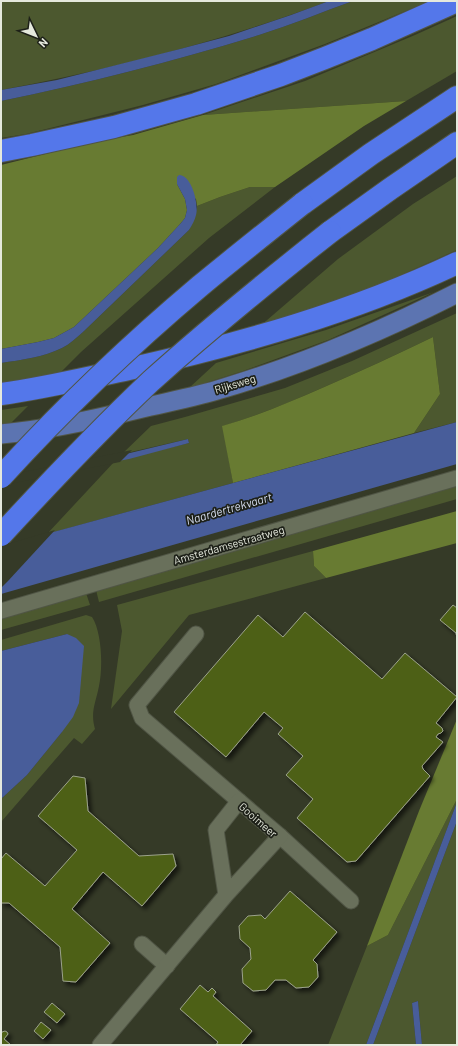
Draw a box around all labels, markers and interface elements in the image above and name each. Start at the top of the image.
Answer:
north arrow [16,16,56,56]
text: N [36,36,51,50]
street label: Rijksweg [213,371,257,396]
water label: Naardertrekvaart [184,489,274,527]
street label: Amsterdamsestraatweg [172,522,286,567]
street label: Gooimeer [237,800,280,840]

